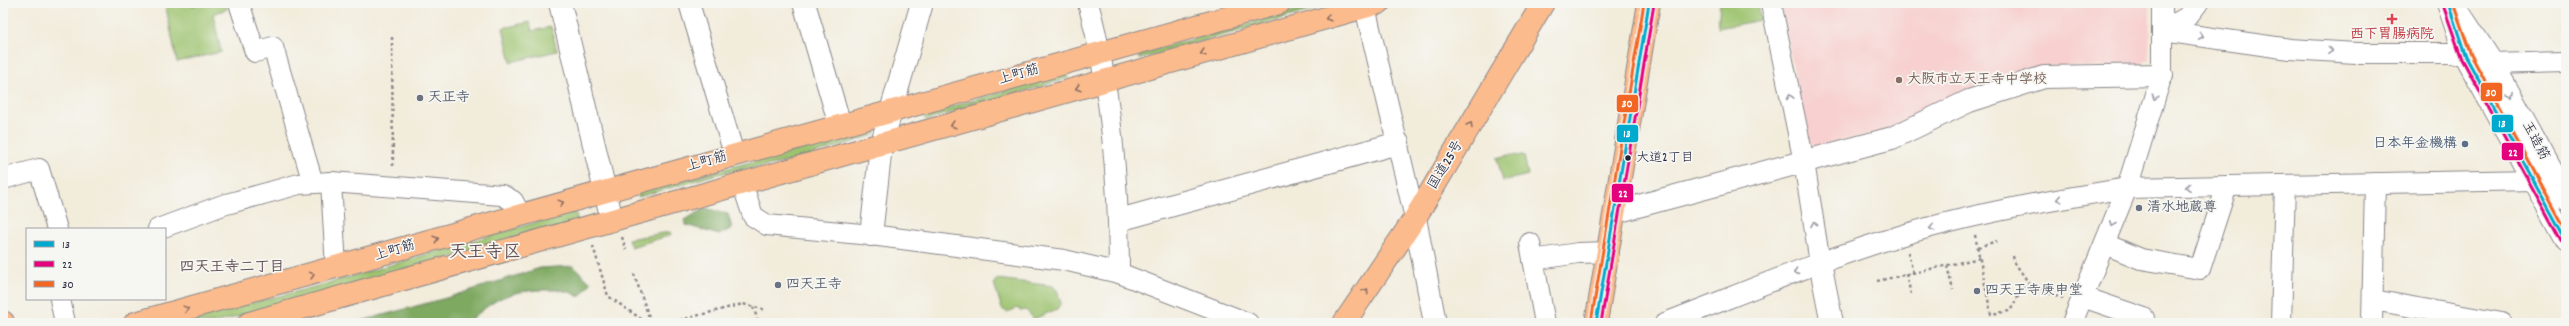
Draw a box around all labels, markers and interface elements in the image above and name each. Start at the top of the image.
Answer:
one-way arrow [1325,13,1331,21]
marker: 西下胃腸病院 [2386,13,2398,25]
place label: 西下胃腸病院 [2350,25,2434,45]
one-way arrow [2198,32,2204,41]
one-way arrow [2327,47,2333,56]
one-way arrow [1200,48,1207,57]
street label: 上町筋 [996,60,1042,90]
place label: 大阪市立天王寺中学校 [1907,70,2047,90]
marker: 大阪市立天王寺中学校 [1894,75,1904,85]
line badge: 30 [2480,82,2503,102]
one-way arrow [1074,83,1081,92]
text: 30 [2486,86,2496,102]
place label: 天正寺 [428,88,470,108]
one-way arrow [2506,91,2513,98]
marker: 天正寺 [415,93,425,103]
one-way arrow [1787,93,1795,100]
one-way arrow [2151,93,2160,100]
line badge: 30 [1616,94,1639,113]
text: 30 [1622,97,1632,113]
line badge: 13 [2491,114,2514,133]
text: 13 [2498,117,2506,133]
street label: 玉造筋 [2516,118,2554,164]
one-way arrow [950,120,956,128]
one-way arrow [1466,122,1473,129]
line badge: 13 [1616,124,1639,143]
text: 13 [1623,127,1631,143]
place label: 日本年金機構 [2373,134,2457,154]
street label: 国道25号 [1423,136,1469,194]
marker: 日本年金機構 [2460,139,2470,149]
line badge: 22 [2501,142,2524,161]
text: 22 [2508,146,2518,162]
street label: 上町筋 [684,147,730,177]
place label: 大道2丁目 [1636,149,1694,168]
marker: 大道2丁目 [1623,153,1633,163]
line badge: 22 [1611,183,1634,203]
one-way arrow [2185,183,2191,191]
text: 22 [1618,187,1628,203]
one-way arrow [2056,195,2062,203]
place label: 清水地蔵尊 [2147,198,2217,218]
one-way arrow [558,199,564,207]
marker: 清水地蔵尊 [2134,203,2144,213]
one-way arrow [1810,221,1819,227]
one-way arrow [2109,221,2117,228]
one-way arrow [1929,223,1936,231]
legend [26,228,166,300]
street label: 上町筋 [372,235,418,267]
one-way arrow [433,235,440,244]
text: 13 [62,237,70,254]
district label: 天王寺区 [449,241,521,266]
text: 22 [62,257,73,274]
district label: 四天王寺二丁目 [179,257,285,279]
one-way arrow [1792,268,1799,276]
one-way arrow [308,271,315,280]
place label: 四天王寺 [786,275,842,295]
text: 30 [62,277,74,294]
marker: 四天王寺 [773,280,783,290]
place label: 四天王寺庚申堂 [1985,281,2083,301]
marker: 四天王寺庚申堂 [1972,286,1982,296]
one-way arrow [1361,288,1368,295]
one-way arrow [182,305,189,314]

